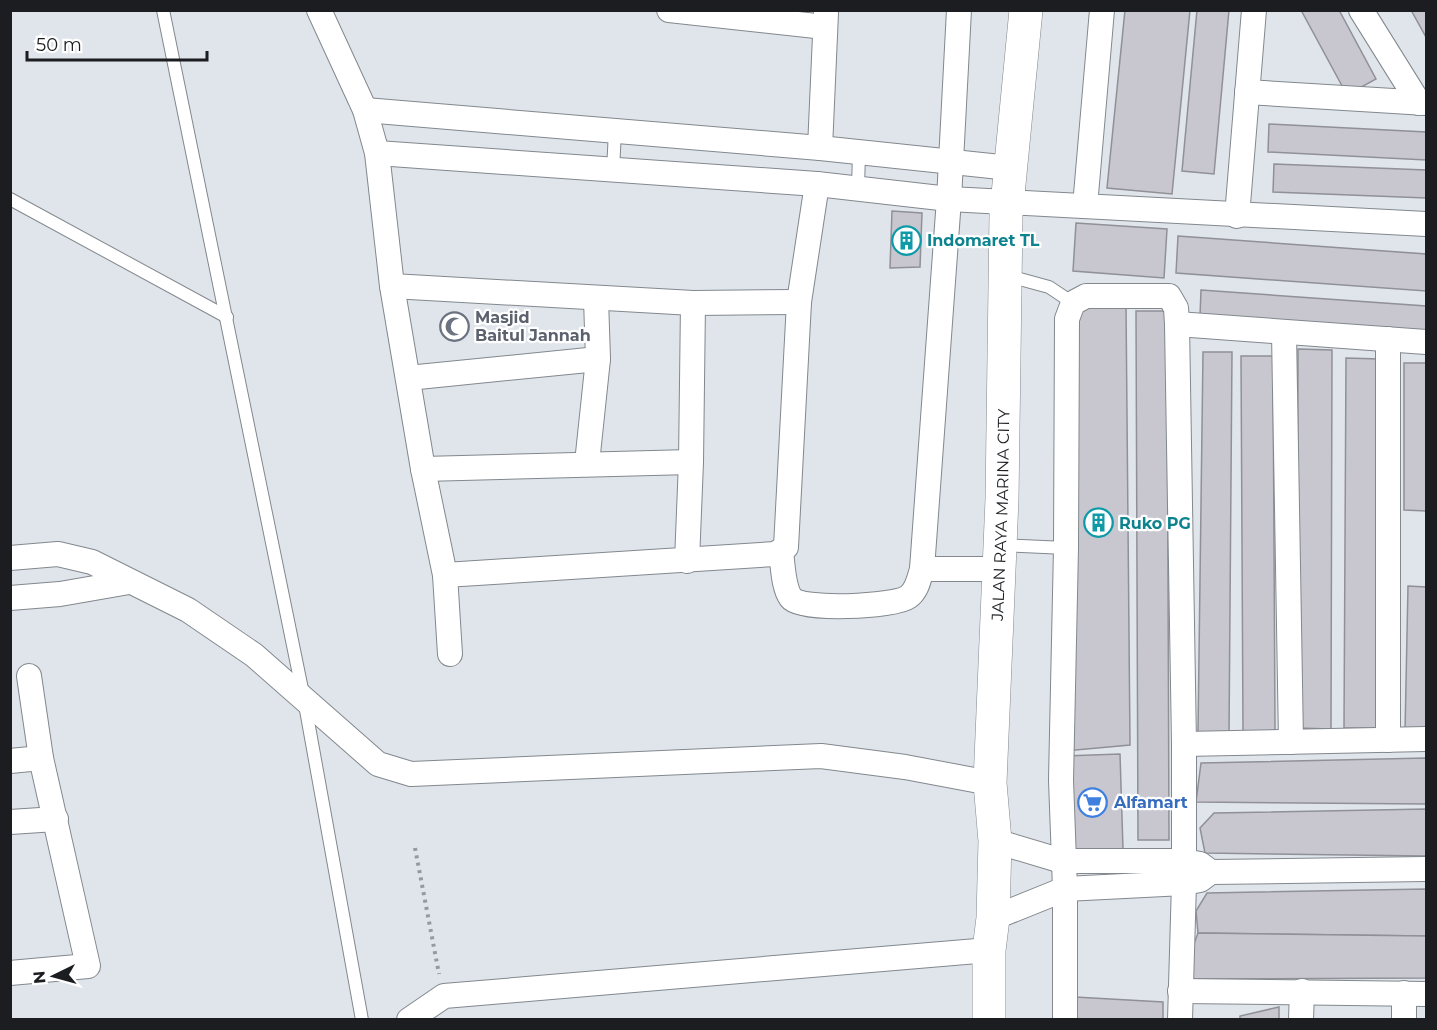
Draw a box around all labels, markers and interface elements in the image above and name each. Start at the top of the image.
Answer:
scale bar [27,24,207,62]
text: 50 m [36,34,82,56]
building icon: Indomaret TL [890,224,922,256]
place label: Indomaret TL [927,231,1040,250]
place label: Masjid Baitul Jannah [475,308,591,345]
mosque icon: Masjid Baitul Jannah [438,310,470,342]
street label: JALAN RAYA MARINA CITY [987,408,1013,622]
building icon: Ruko PG [1082,507,1114,539]
place label: Ruko PG [1119,514,1191,533]
supermarket icon: Alfamart [1077,786,1109,818]
place label: Alfamart [1113,793,1188,812]
north arrow [24,946,84,1006]
text: N [30,970,50,985]

